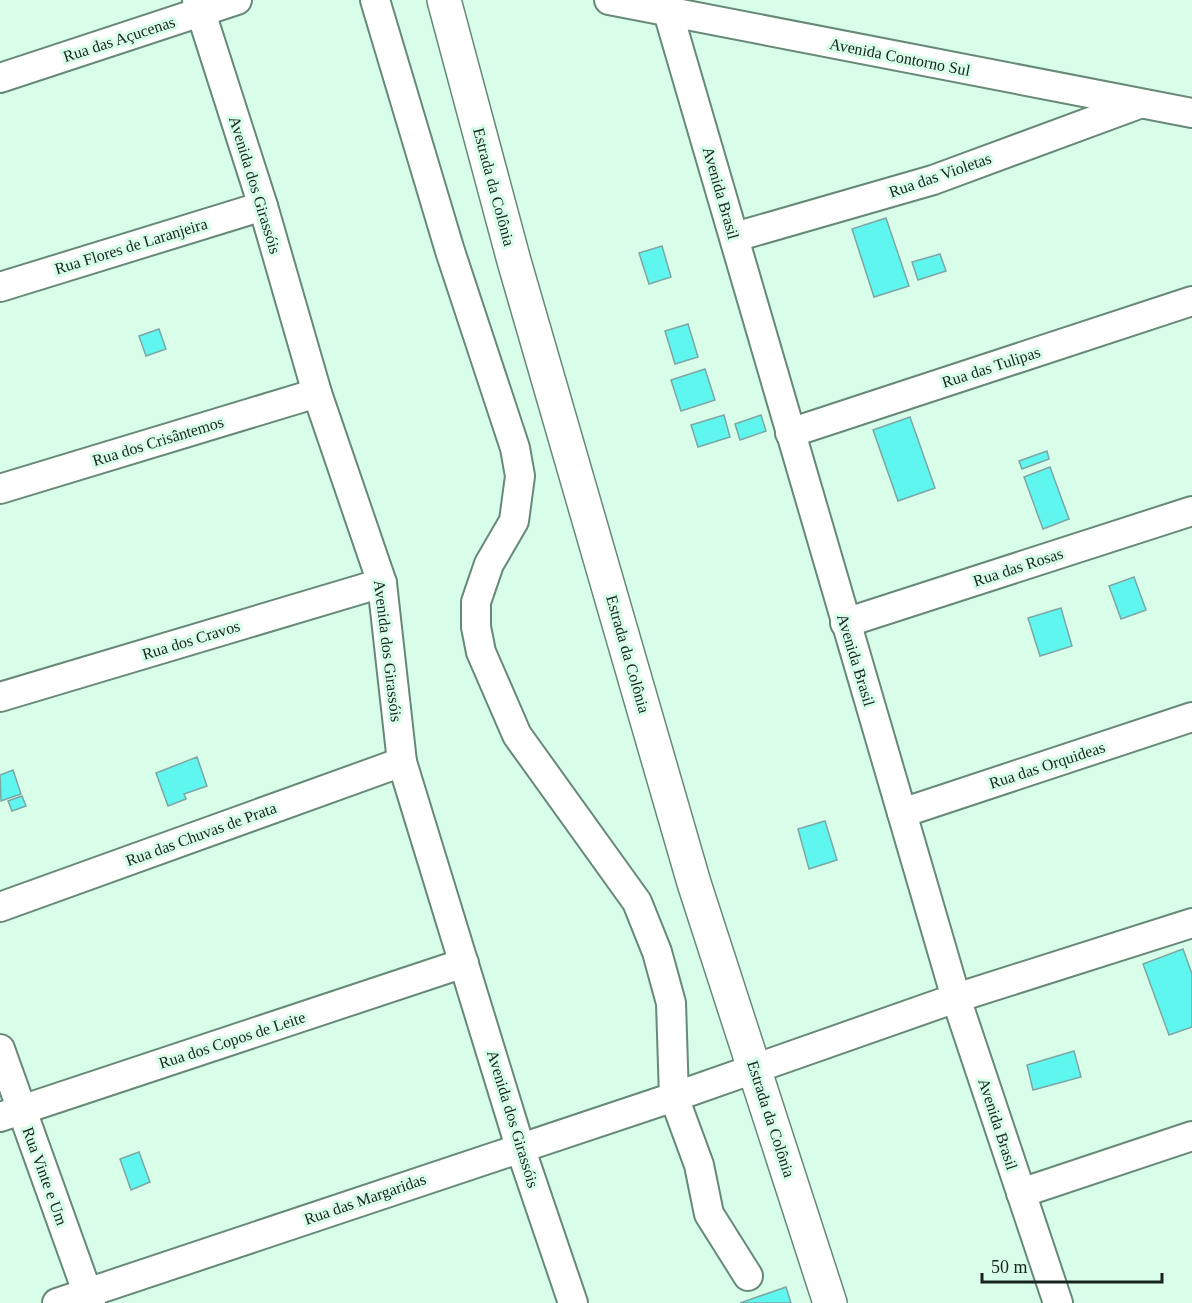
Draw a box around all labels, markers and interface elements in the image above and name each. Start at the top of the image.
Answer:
street label: Rua das Açucenas [61,13,177,66]
street label: Avenida Contorno Sul [828,35,972,79]
street label: Avenida dos Girassóis [226,114,284,256]
street label: Estrada da Colônia [470,126,518,248]
street label: Avenida Brasil [700,145,742,242]
street label: Rua das Violetas [887,150,993,200]
street label: Rua Flores de Laranjeira [53,215,210,278]
street label: Rua das Tulipas [940,343,1043,392]
street label: Rua dos Crisântemos [90,413,226,469]
street label: Rua das Rosas [971,544,1065,590]
street label: Avenida dos Girassóis [371,579,405,723]
street label: Estrada da Colônia [603,593,653,715]
street label: Avenida Brasil [834,612,878,709]
street label: Rua dos Cravos [140,617,242,663]
street label: Rua das Orquideas [987,738,1107,793]
street label: Rua das Chuvas de Prata [123,799,279,869]
street label: Rua dos Copos de Leite [157,1008,308,1073]
street label: Avenida dos Girassóis [484,1048,542,1190]
street label: Estrada da Colônia [744,1058,798,1180]
street label: Avenida Brasil [975,1076,1021,1172]
street label: Rua Vinte e Um [19,1125,71,1228]
street label: Rua das Margaridas [302,1170,428,1229]
scale bar [982,1246,1162,1284]
text: 50 m [991,1257,1028,1277]

